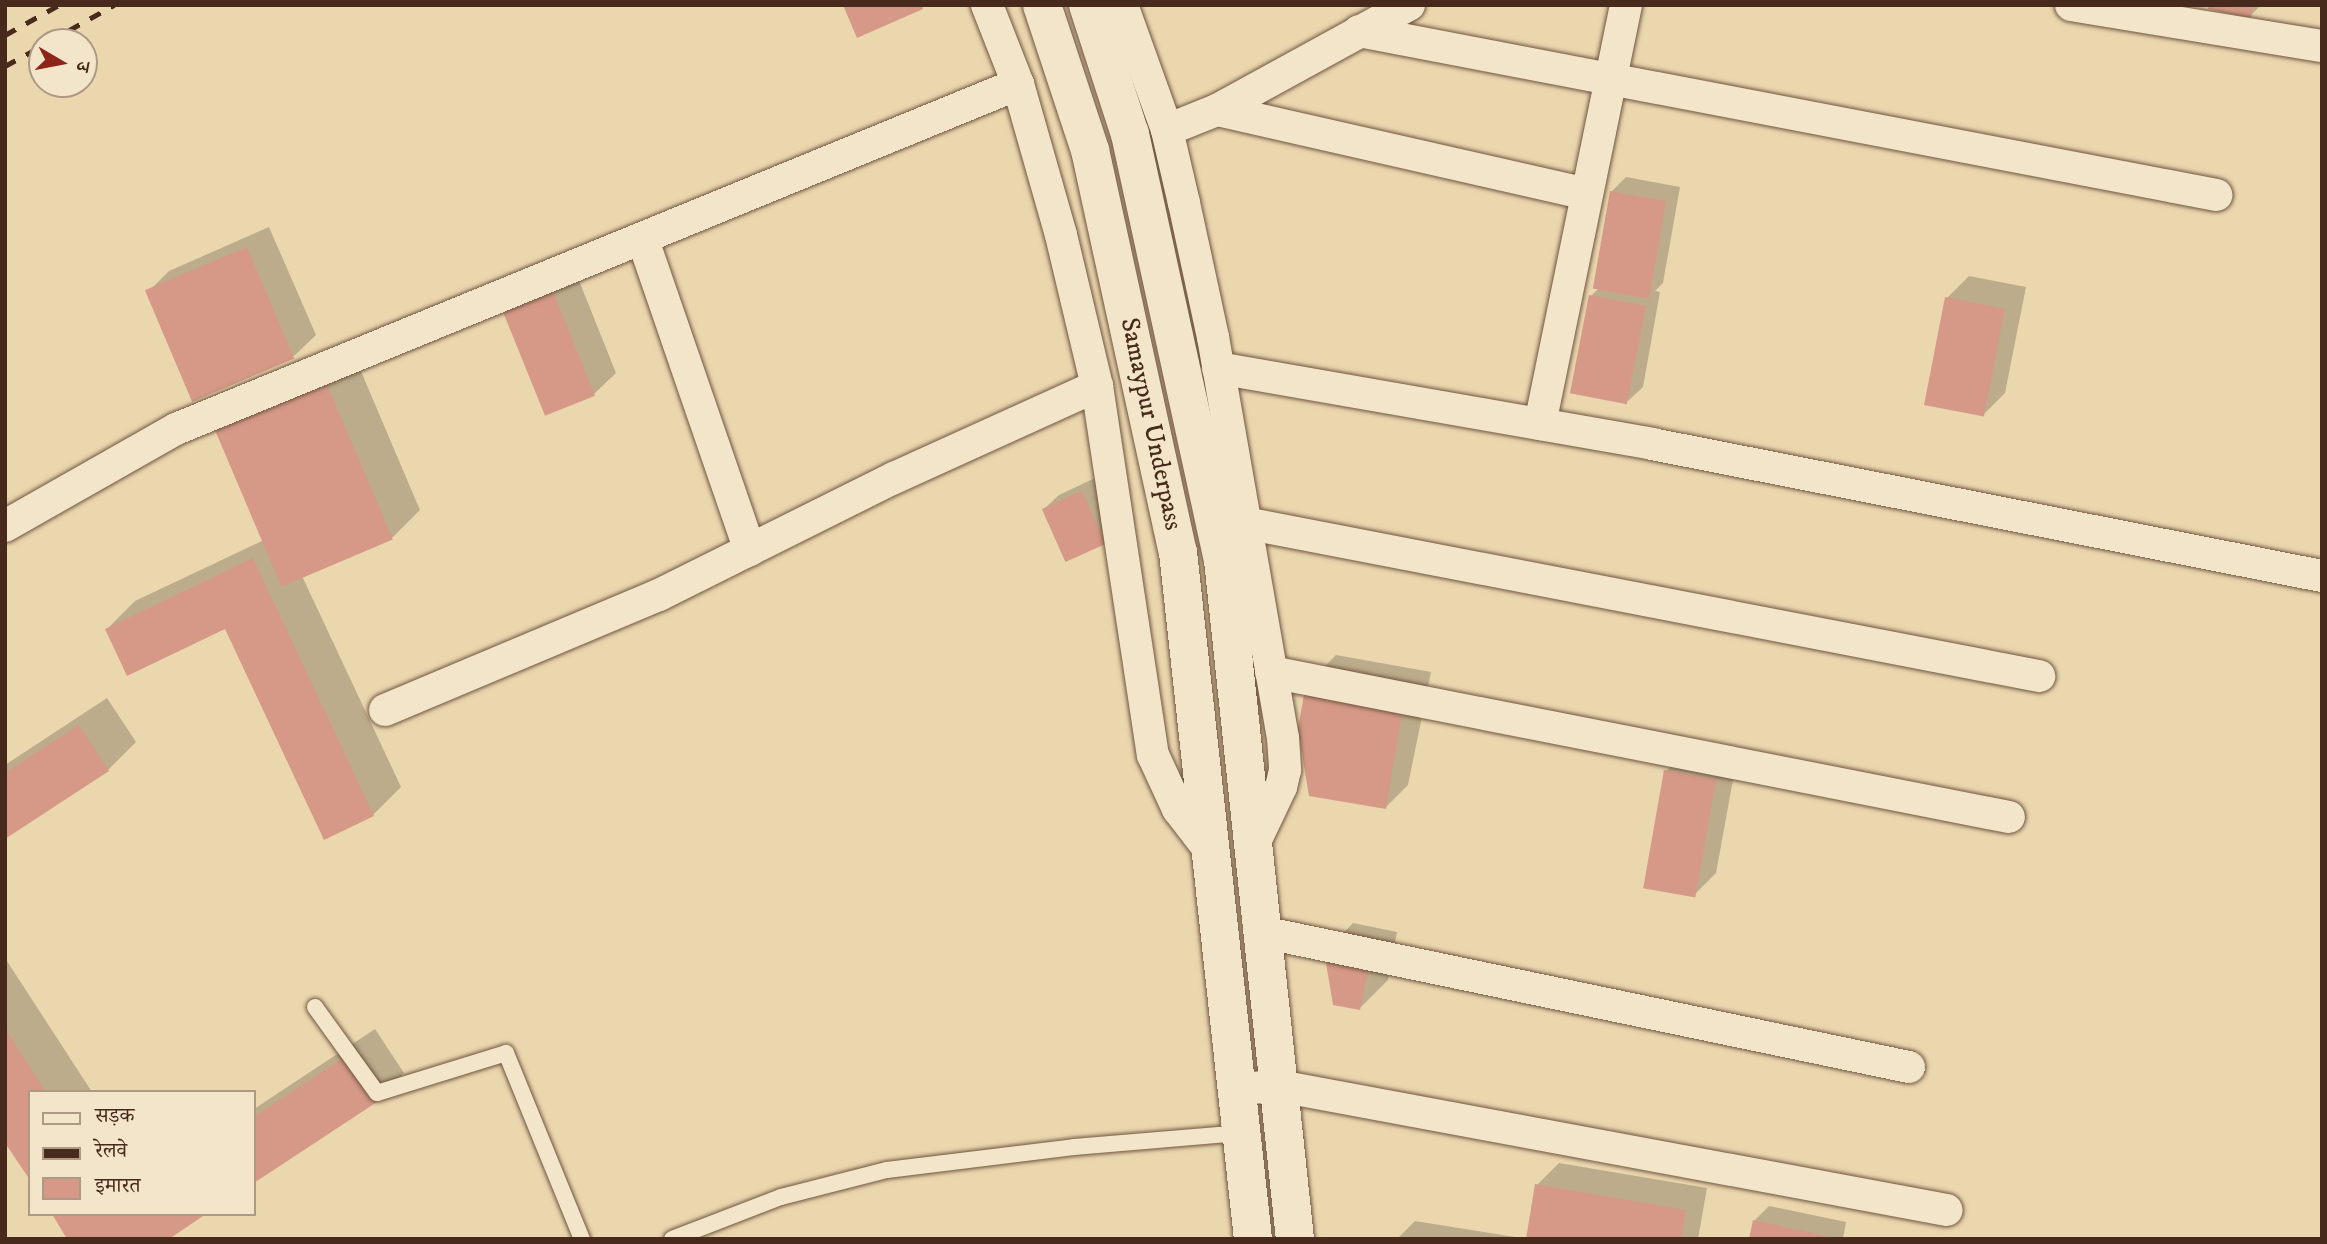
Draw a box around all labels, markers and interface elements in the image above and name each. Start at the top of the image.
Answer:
north arrow [28,28,98,98]
text: उ [70,60,94,73]
street label: Samaypur Underpass [1113,315,1189,533]
legend [28,1090,256,1216]
text: सड़क [95,1103,134,1129]
text: रेलवे [95,1138,127,1164]
text: इमारत [95,1173,141,1199]

